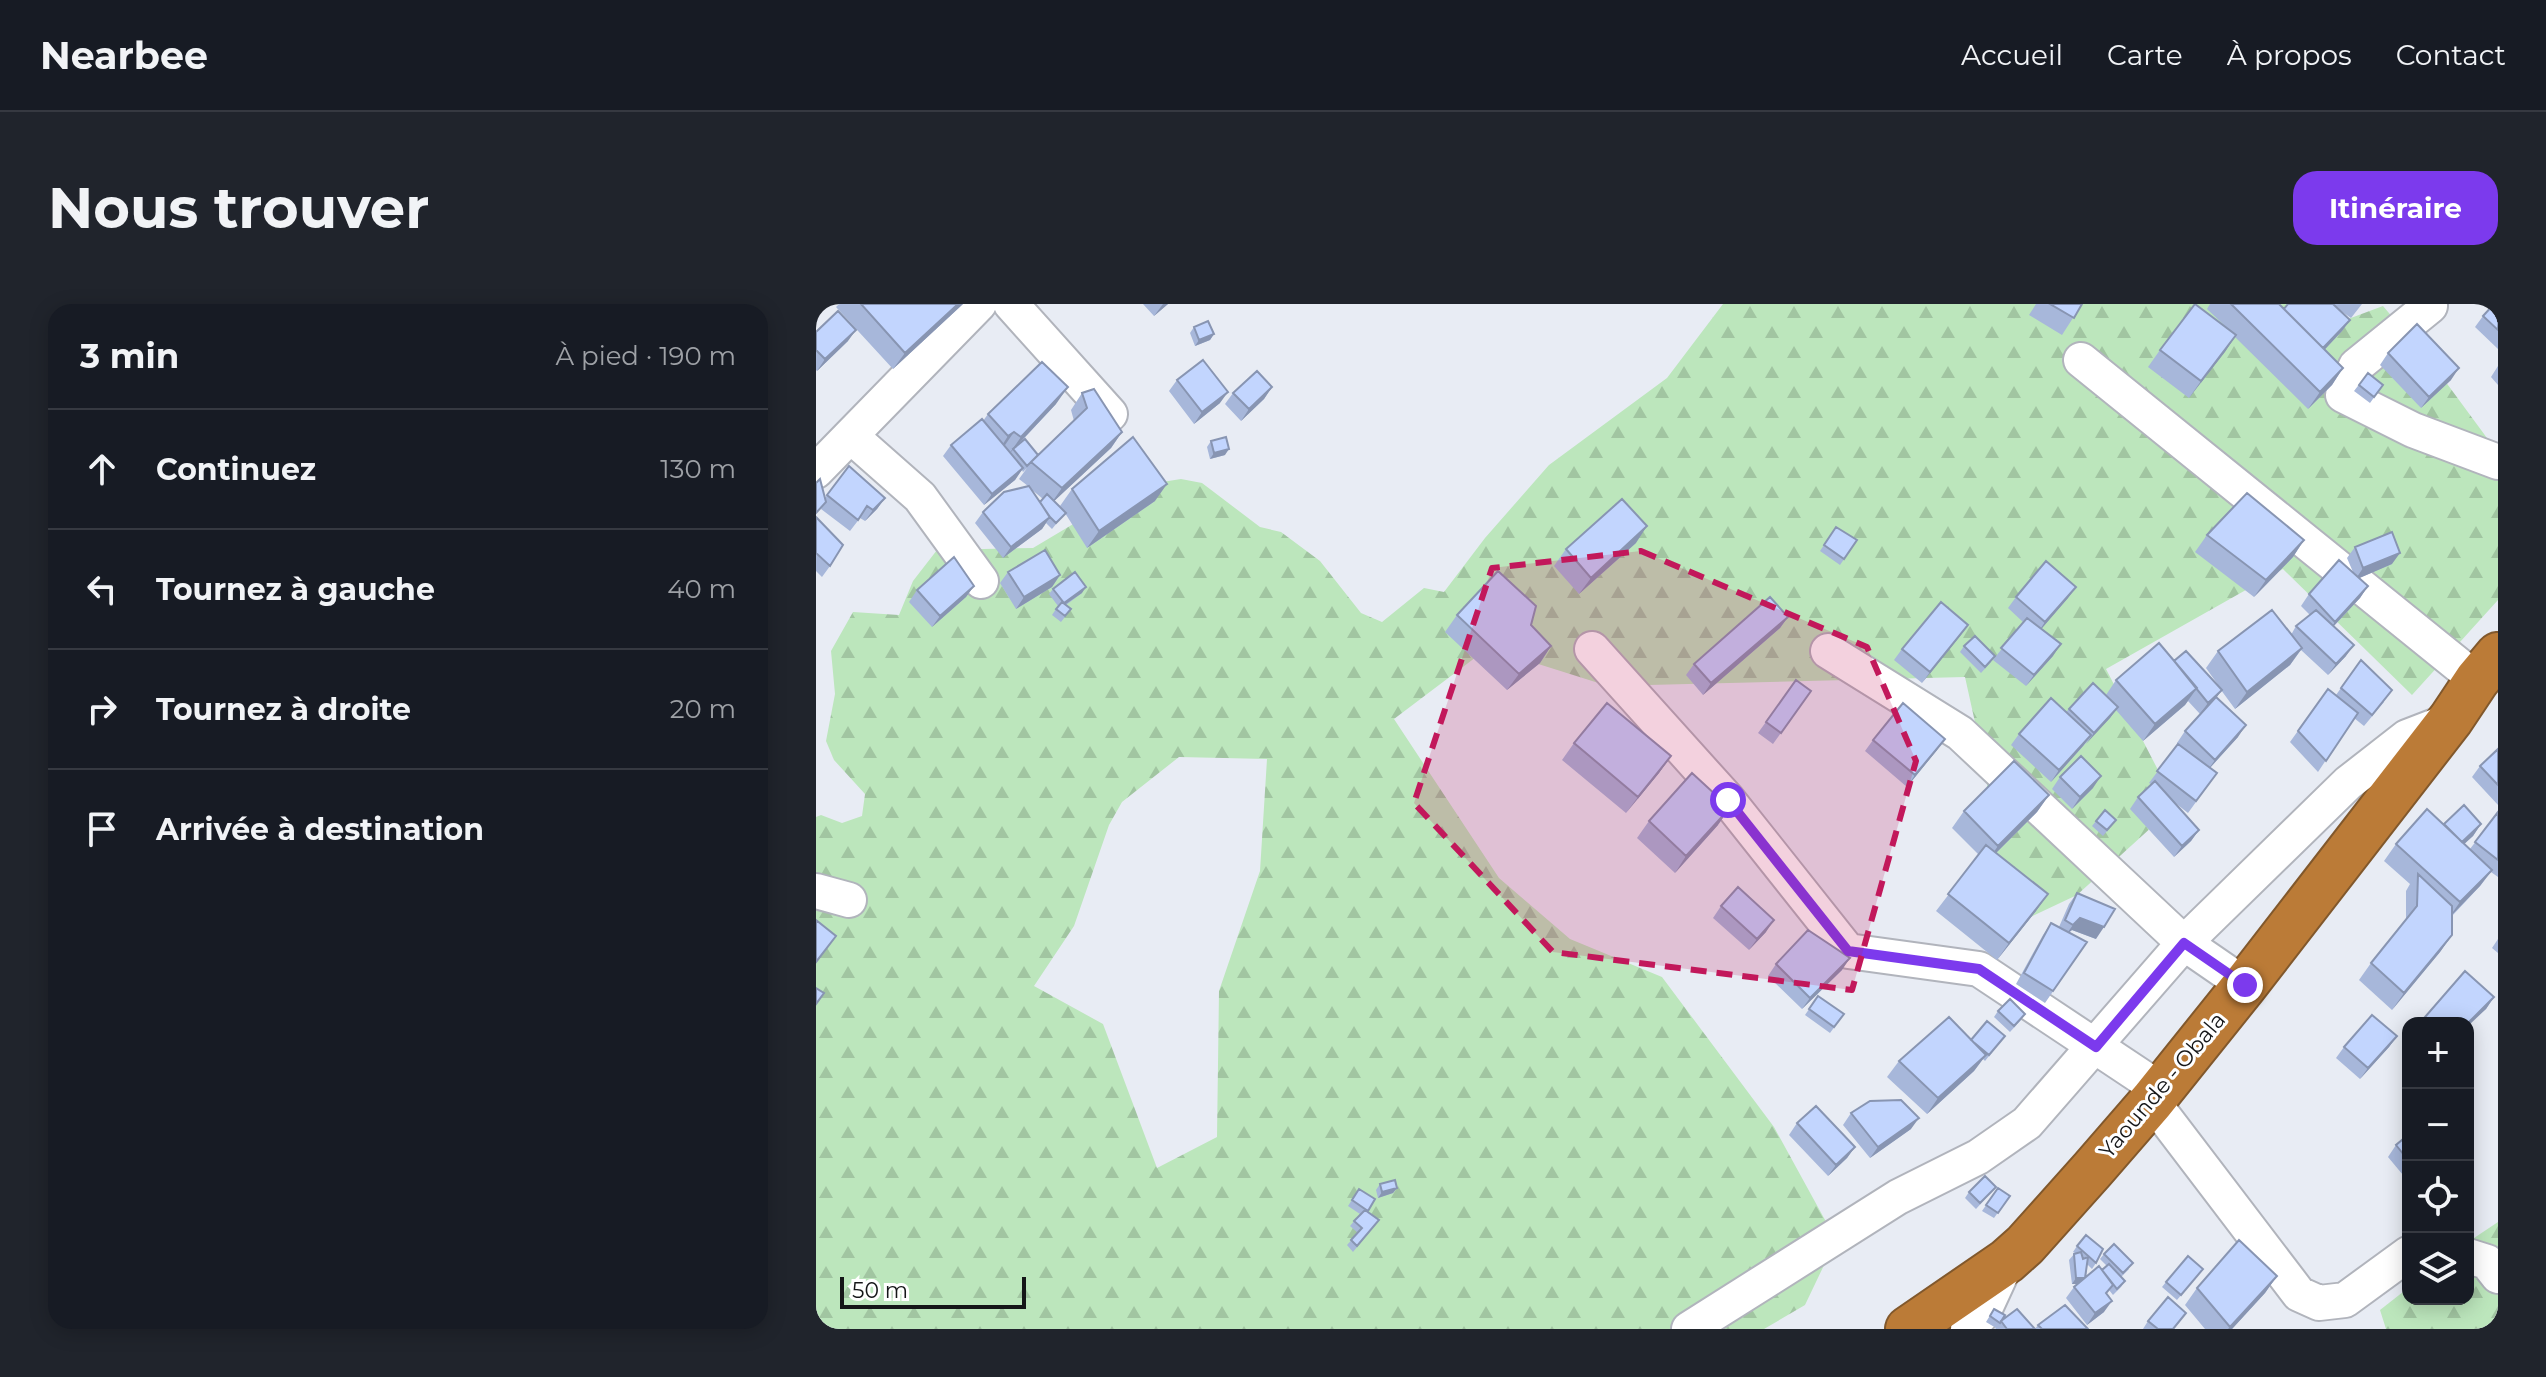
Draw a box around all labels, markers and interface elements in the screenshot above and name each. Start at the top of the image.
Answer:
text: Nearbee [40,32,208,79]
text: Accueil [1961,38,2063,72]
text: Carte [2107,38,2183,72]
text: À propos [2227,38,2352,72]
text: Contact [2396,38,2506,72]
button: Itinéraire [2293,171,2498,245]
text: Nous trouver [48,174,429,242]
text: 3 min [80,335,179,377]
text: À pied · 190 m [556,340,736,372]
icon: ahead [80,447,124,491]
text: Continuez [156,451,316,488]
text: 130 m [660,453,736,485]
icon: left [80,567,124,611]
text: Tournez à gauche [156,571,435,608]
text: 40 m [667,573,736,605]
icon: right [80,687,124,731]
text: Tournez à droite [156,691,411,728]
text: 20 m [670,693,736,725]
route start [1710,782,1746,818]
icon: arrive [80,807,124,851]
text: Arrivée à destination [156,811,484,848]
route end [2227,967,2263,1003]
street label: Yaounde - Obala [2093,1007,2231,1164]
map controls [2402,1017,2474,1305]
button: + [2402,1017,2474,1089]
button: − [2402,1089,2474,1161]
button: locate [2402,1161,2474,1233]
button: layers [2402,1233,2474,1305]
scale bar [840,1273,1026,1309]
text: 50 m [852,1277,908,1304]

